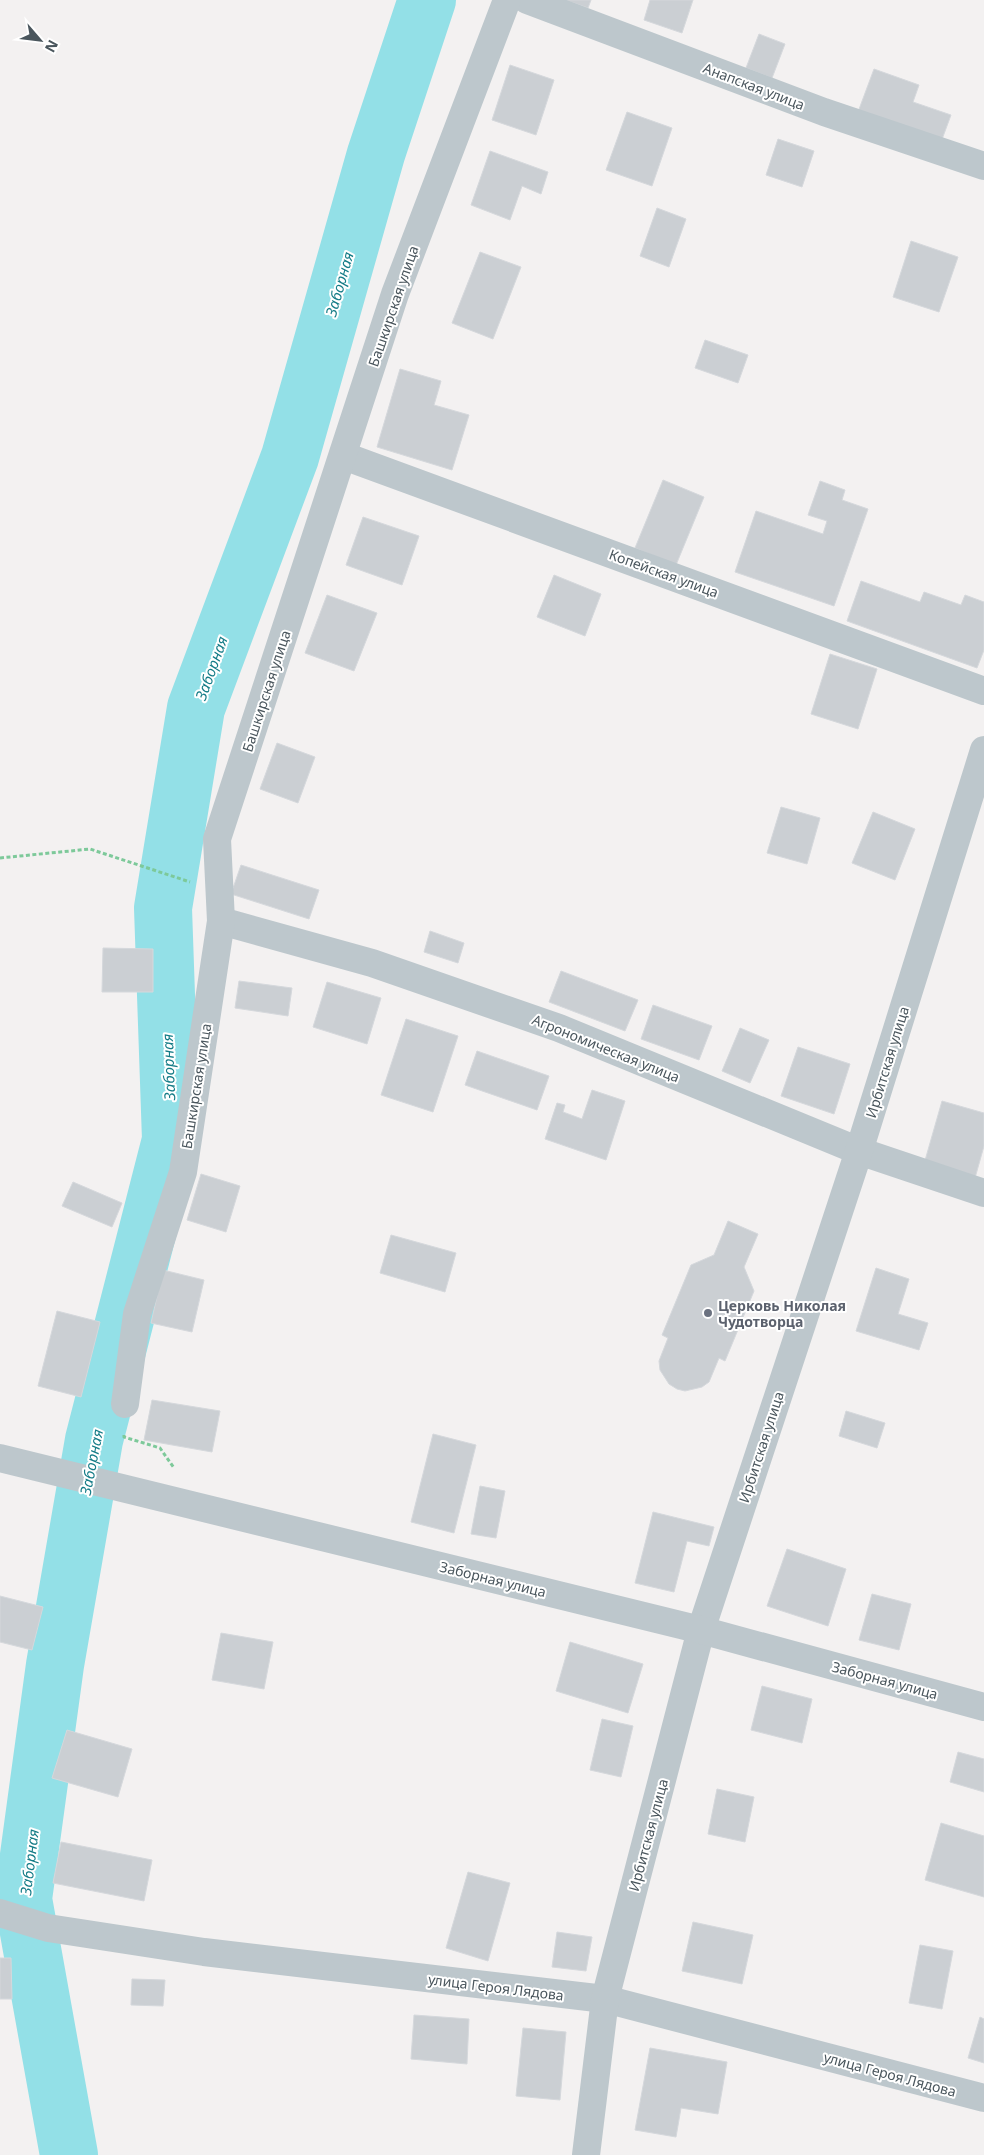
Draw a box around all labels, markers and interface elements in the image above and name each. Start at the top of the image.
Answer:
north arrow [15,15,65,65]
text: N [41,37,63,56]
street label: Анапская улица [701,58,807,114]
street label: Башкирская улица [363,243,423,369]
water label: Заборная [320,249,358,320]
street label: Копейская улица [607,544,721,602]
street label: Башкирская улица [237,628,295,754]
water label: Заборная [190,633,232,704]
street label: Ирбитская улица [861,1004,913,1120]
street label: Агрономическая улица [529,1010,683,1086]
street label: Башкирская улица [177,1022,215,1150]
water label: Заборная [157,1033,179,1101]
place label: Церковь Николая Чудотворца [718,1296,846,1331]
marker: Церковь Николая Чудотворца [702,1307,714,1319]
street label: Ирбитская улица [734,1389,788,1505]
water label: Заборная [75,1427,107,1497]
street label: Заборная улица [438,1557,548,1601]
street label: Заборная улица [830,1657,940,1703]
street label: Ирбитская улица [624,1777,672,1893]
water label: Заборная [15,1828,43,1897]
street label: улица Героя Лядова [427,1969,565,2005]
street label: улица Героя Лядова [822,2047,958,2101]

